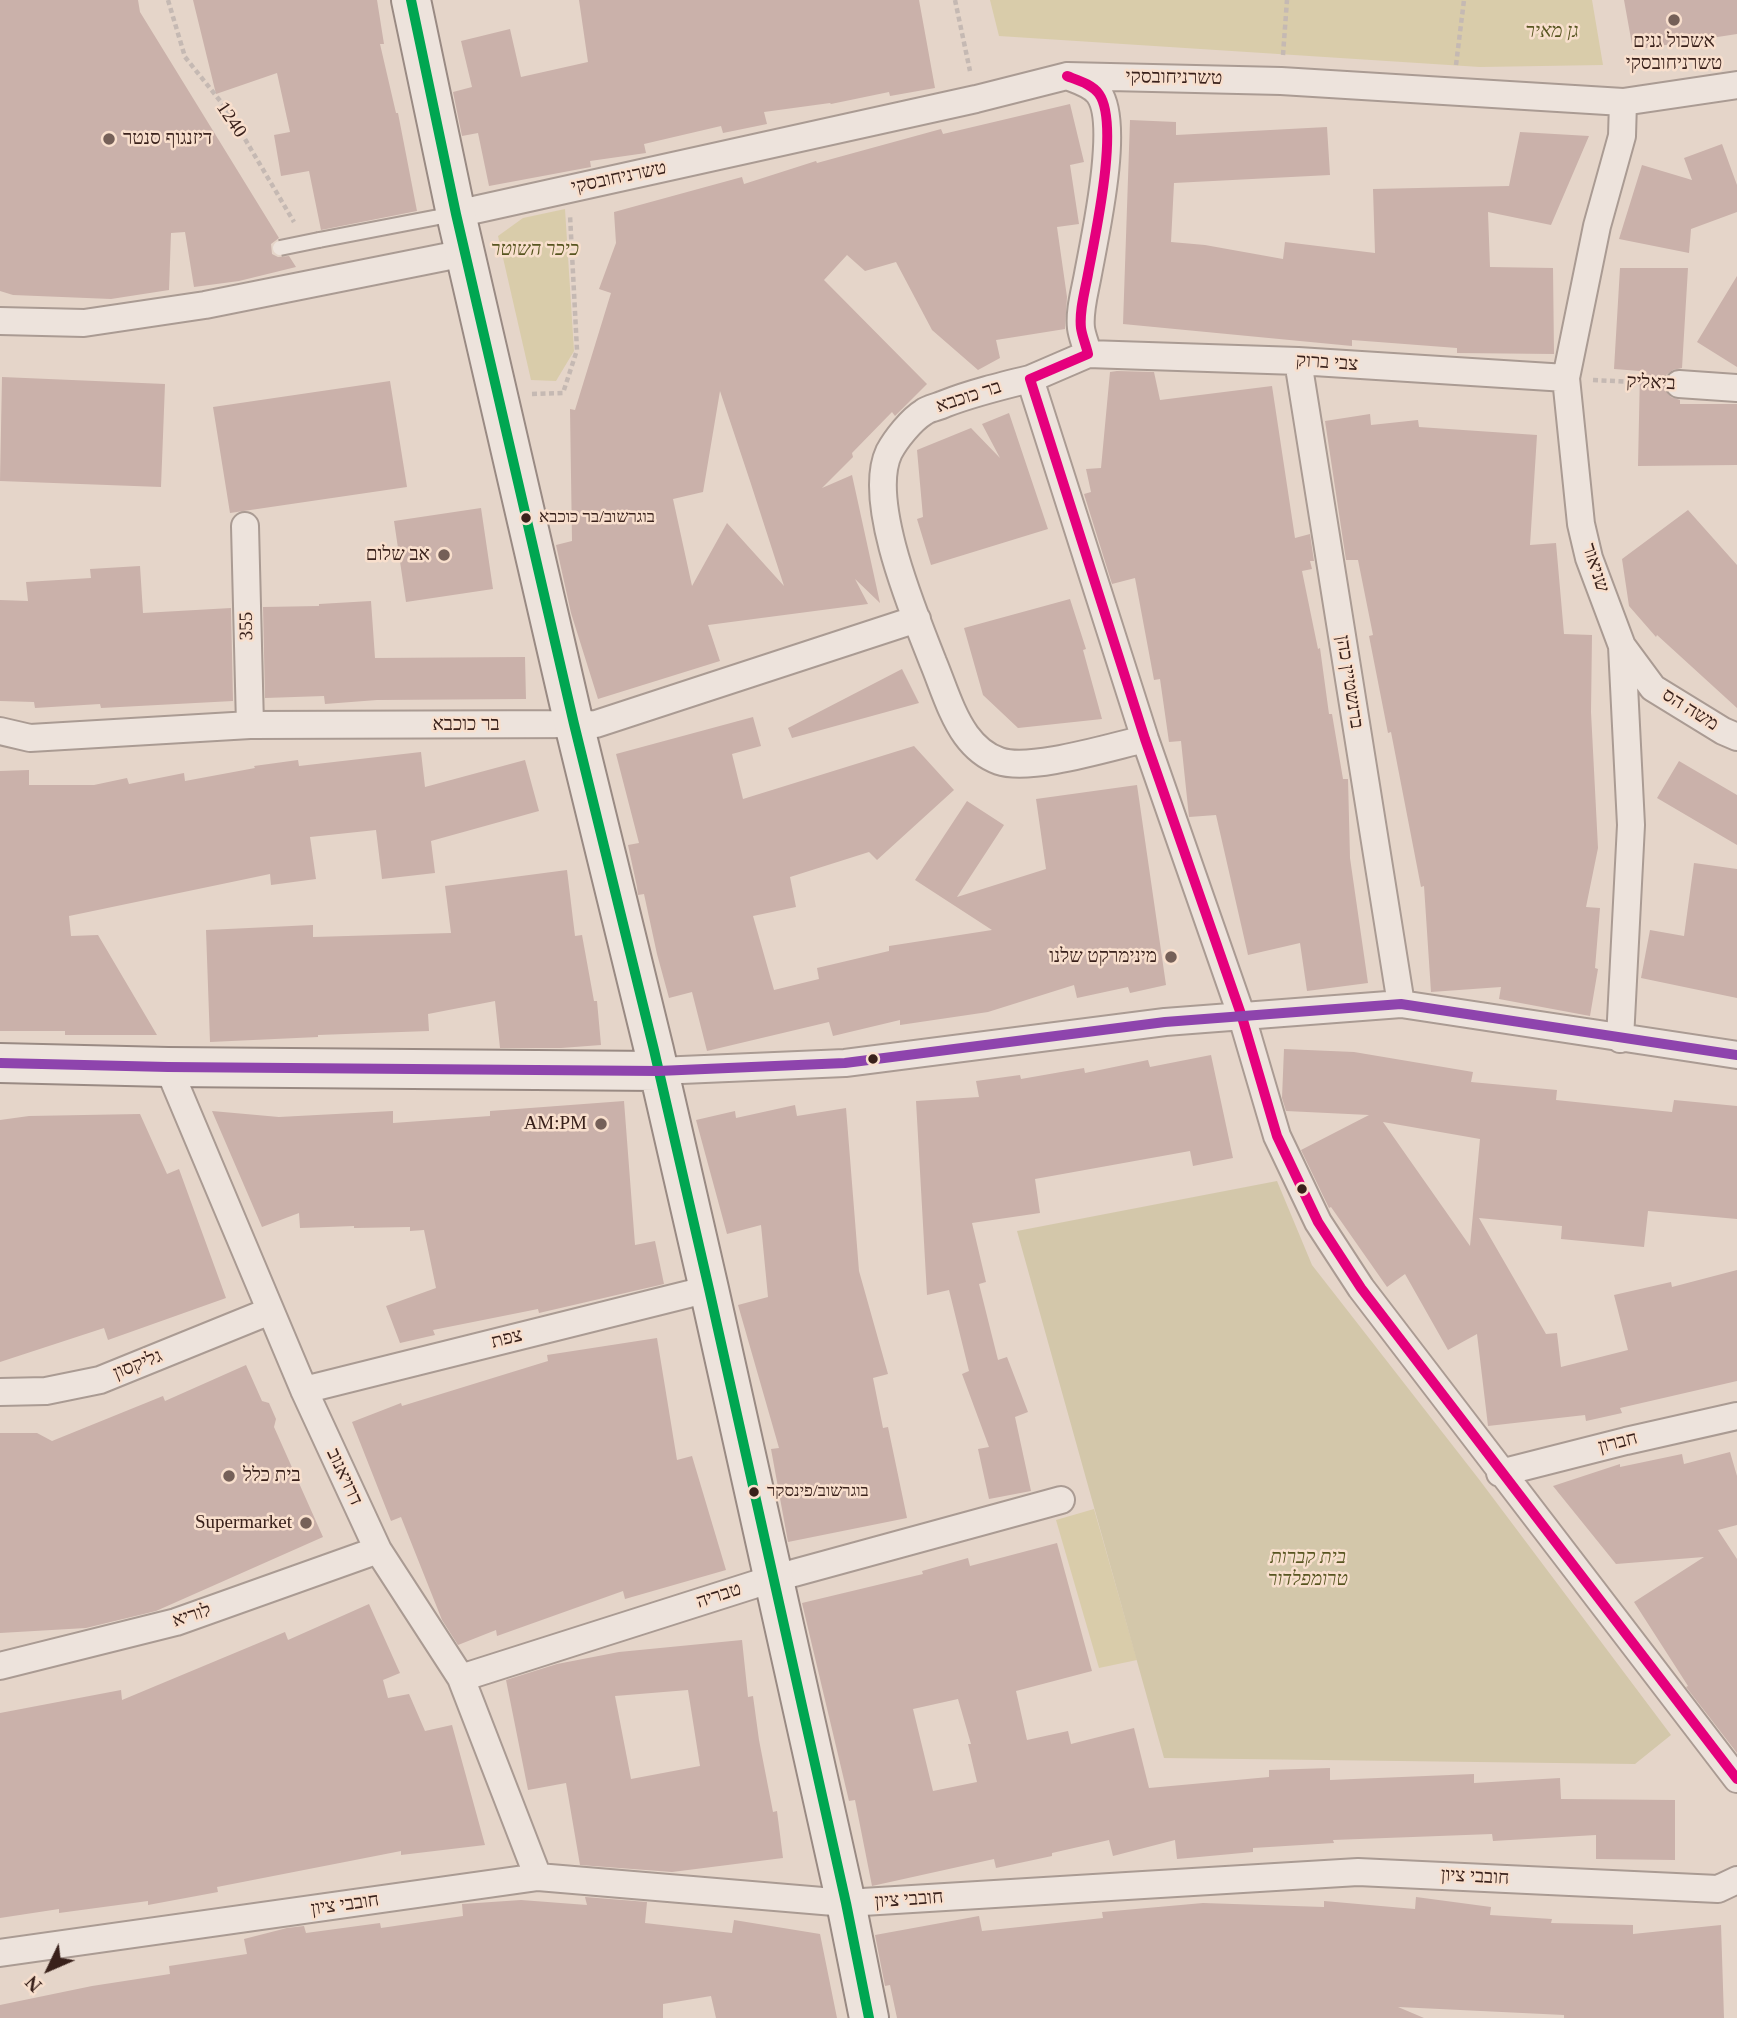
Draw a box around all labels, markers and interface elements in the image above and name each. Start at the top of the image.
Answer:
marker: אשכול גנים טשרניחובסקי [1666,12,1682,28]
park label: גן מאיר [1526,21,1578,43]
place label: אשכול גנים טשרניחובסקי [1626,31,1722,75]
street label: טשרניחובסקי [1125,66,1223,90]
street label: 1240 [211,98,251,142]
place label: דיזנגוף סנטר [123,128,212,150]
marker: דיזנגוף סנטר [101,131,117,147]
street label: טשרניחובסקי [569,157,669,199]
park label: כיכר השוטר [491,239,579,261]
street label: צבי ברוק [1295,349,1359,377]
street label: ביאליק [1626,370,1676,396]
street label: בר כוכבא [934,376,1004,418]
place label: בוגרשוב/בר כוכבא [539,508,655,528]
marker: בוגרשוב/בר כוכבא [519,511,533,525]
street label: שניאור [1576,541,1614,595]
place label: אב שלום [366,544,430,566]
marker: אב שלום [436,547,452,563]
street label: 355 [235,612,259,640]
street label: ברנשטיין כהן [1330,634,1368,730]
street label: משה הס [1658,684,1722,736]
street label: בר כוכבא [432,714,500,736]
place label: מינימרקט שלנו [1049,946,1157,968]
marker: מינימרקט שלנו [1163,949,1179,965]
unlabelled marker [866,1052,880,1066]
place label: AM:PM [524,1113,587,1135]
marker: AM:PM [593,1116,609,1132]
unlabelled marker [1295,1182,1309,1196]
street label: צפת [489,1324,525,1354]
street label: גליקסון [110,1345,166,1385]
street label: חברון [1596,1427,1640,1459]
street label: דרויאנוב [321,1445,367,1509]
place label: בית כלל [243,1465,301,1487]
marker: בית כלל [221,1468,237,1484]
place label: בוגרשוב/פינסקר [767,1482,869,1502]
marker: בוגרשוב/פינסקר [747,1485,761,1499]
place label: Supermarket [195,1512,292,1534]
marker: Supermarket [298,1515,314,1531]
park label: בית קברות טרומפלדור [1268,1547,1348,1591]
street label: טבריה [694,1578,744,1614]
street label: לוריא [170,1599,214,1633]
street label: חובבי ציון [1440,1864,1510,1890]
street label: חובבי ציון [874,1886,944,1914]
street label: חובבי ציון [309,1889,381,1921]
north arrow [14,1934,84,2004]
text: N [21,1972,46,1996]

